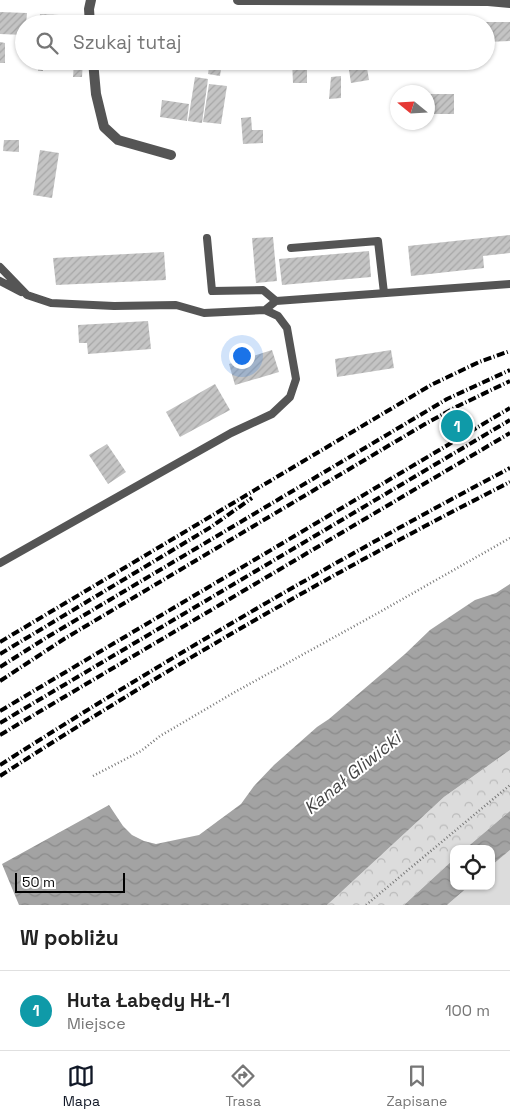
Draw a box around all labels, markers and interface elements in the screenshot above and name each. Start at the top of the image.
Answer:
search box [15,15,495,70]
icon: search [33,29,61,57]
text: Szukaj tutaj [73,30,181,55]
north arrow [390,85,435,130]
your location [229,343,255,369]
pin: 1 [441,407,473,445]
water label: Kanał Gliwicki [299,725,407,819]
map controls [450,845,495,890]
button: locate [450,845,495,890]
scale bar [15,870,125,893]
text: 50 m [22,873,55,891]
text: W pobliżu [20,924,119,951]
text: Huta Łabędy HŁ-1 [67,988,230,1013]
text: 1 [32,1000,40,1021]
text: 100 m [445,1000,490,1021]
text: Miejsce [67,1013,126,1034]
tab: Mapa [63,1062,100,1110]
tab: Trasa [225,1062,261,1110]
tab: Zapisane [386,1062,447,1110]

